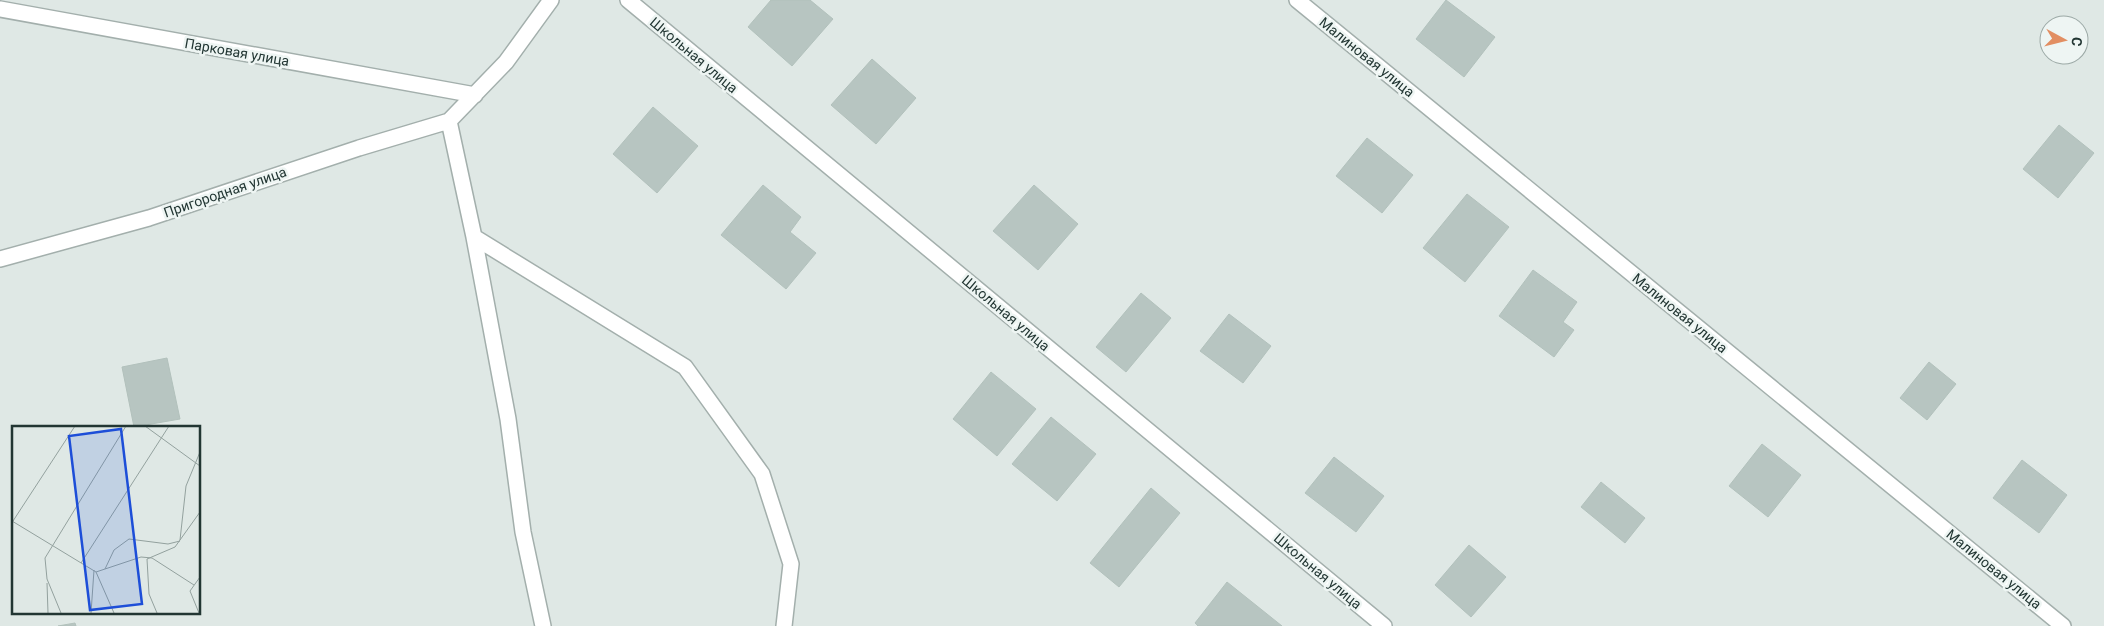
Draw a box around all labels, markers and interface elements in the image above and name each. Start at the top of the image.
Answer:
street label: Школьная улица [647,14,741,96]
street label: Малиновая улица [1316,14,1418,100]
north arrow [2039,15,2089,65]
street label: Парковая улица [183,35,291,69]
text: С [2068,36,2085,47]
street label: Пригородная улица [162,163,288,221]
street label: Малиновая улица [1629,270,1731,356]
street label: Школьная улица [959,272,1053,354]
inset map [12,426,200,614]
street label: Малиновая улица [1943,526,2045,612]
street label: Школьная улица [1271,530,1365,612]

